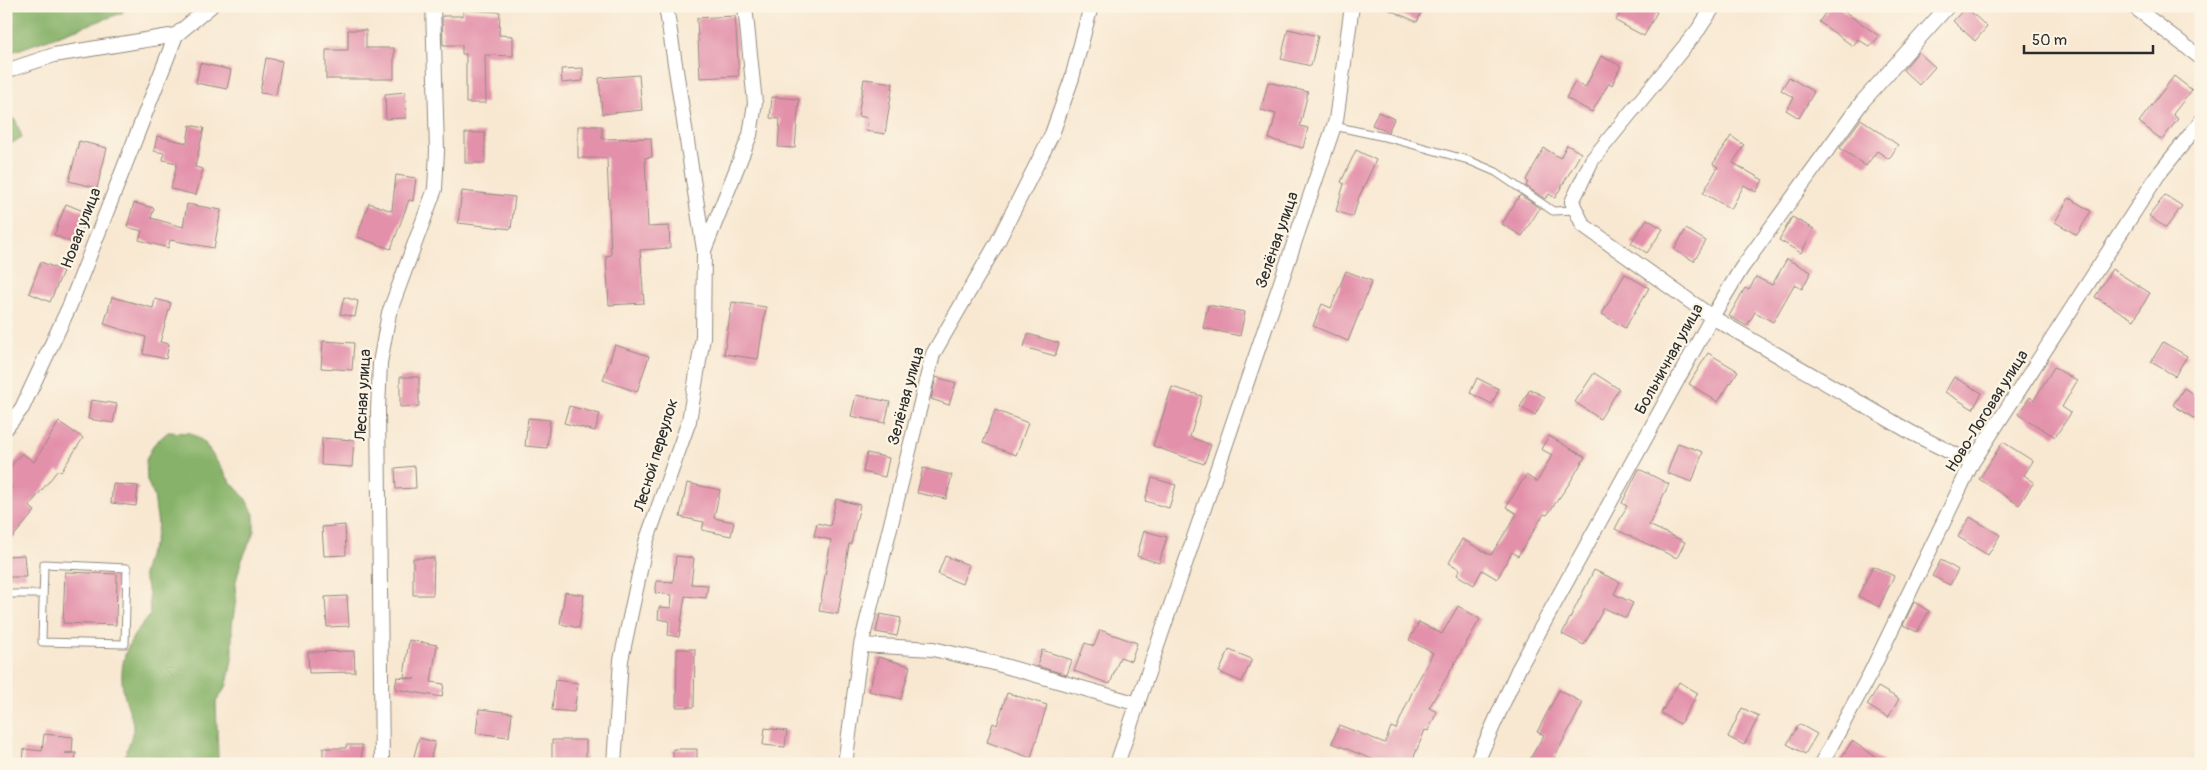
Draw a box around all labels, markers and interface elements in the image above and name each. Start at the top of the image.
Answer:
scale bar [2024,22,2153,54]
text: 50 m [2032,31,2067,50]
street label: Новая улица [56,185,106,271]
street label: Зелёная улица [1251,189,1303,291]
street label: Больничная улица [1630,300,1708,418]
street label: Зелёная улица [883,345,929,447]
street label: Ново-Логовая улица [1941,346,2033,476]
street label: Лесная улица [351,349,375,442]
street label: Лесной переулок [629,396,683,515]

